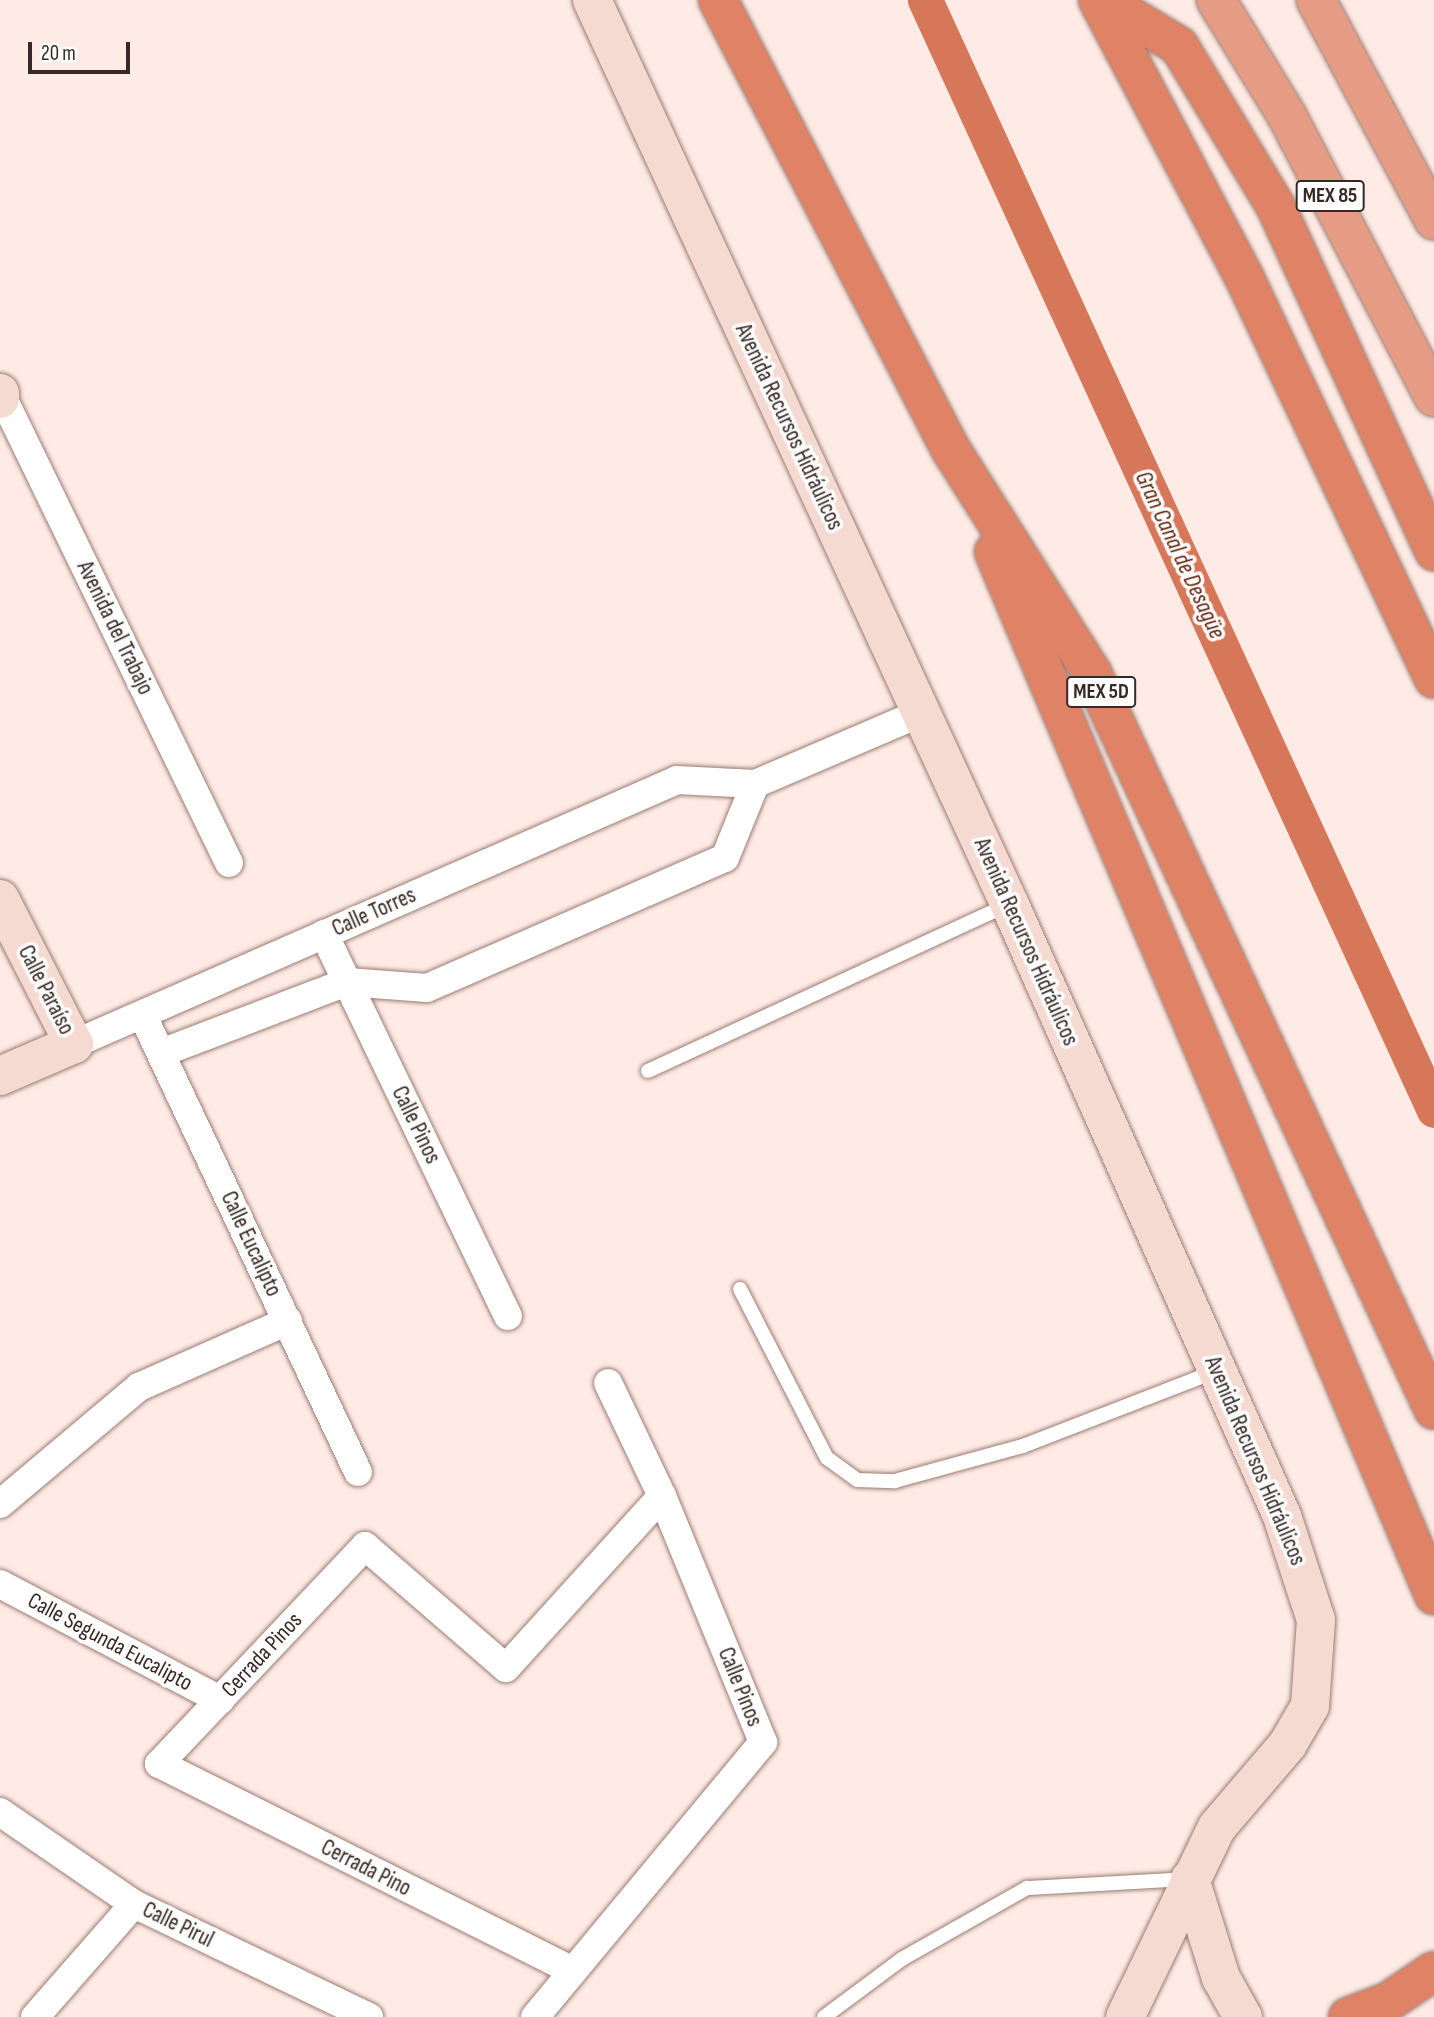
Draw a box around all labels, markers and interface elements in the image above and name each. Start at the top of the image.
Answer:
scale bar [32,28,133,72]
text: 20 m [41,41,76,66]
road number: MEX 85 [1295,178,1365,214]
street label: Avenida Recursos Hidráulicos [729,320,849,534]
water label: Gran Canal de Desagüe [1129,467,1231,643]
street label: Avenida del Trabajo [71,557,159,699]
road number: MEX 5D [1066,674,1136,710]
street label: Avenida Recursos Hidráulicos [968,834,1084,1050]
street label: Calle Torres [328,881,420,943]
street label: Calle Paraíso [12,941,80,1039]
street label: Calle Pinos [385,1082,447,1168]
street label: Calle Eucalipto [215,1187,287,1301]
street label: Avenida Recursos Hidráulicos [1198,1352,1312,1570]
street label: Calle Segunda Eucalipto [23,1587,197,1697]
street label: Cerrada Pinos [216,1607,308,1703]
street label: Calle Pinos [712,1643,768,1731]
street label: Cerrada Pino [316,1834,416,1902]
street label: Calle Pirul [138,1896,218,1954]

